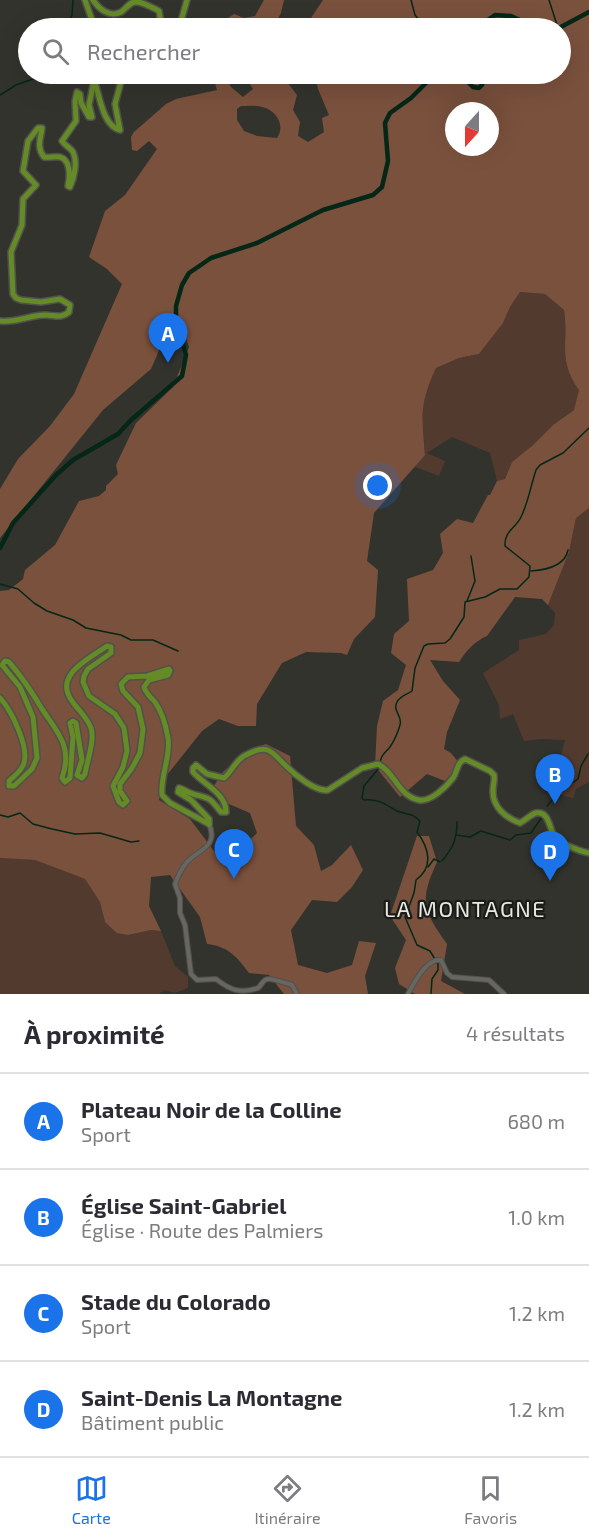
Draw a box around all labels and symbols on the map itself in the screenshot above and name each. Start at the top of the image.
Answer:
north arrow [445,102,499,156]
pin: A [148,314,188,363]
your location [363,471,392,500]
pin: B [536,754,574,804]
pin: C [214,830,254,879]
pin: D [530,832,570,881]
district label: LA MONTAGNE [384,895,546,921]

